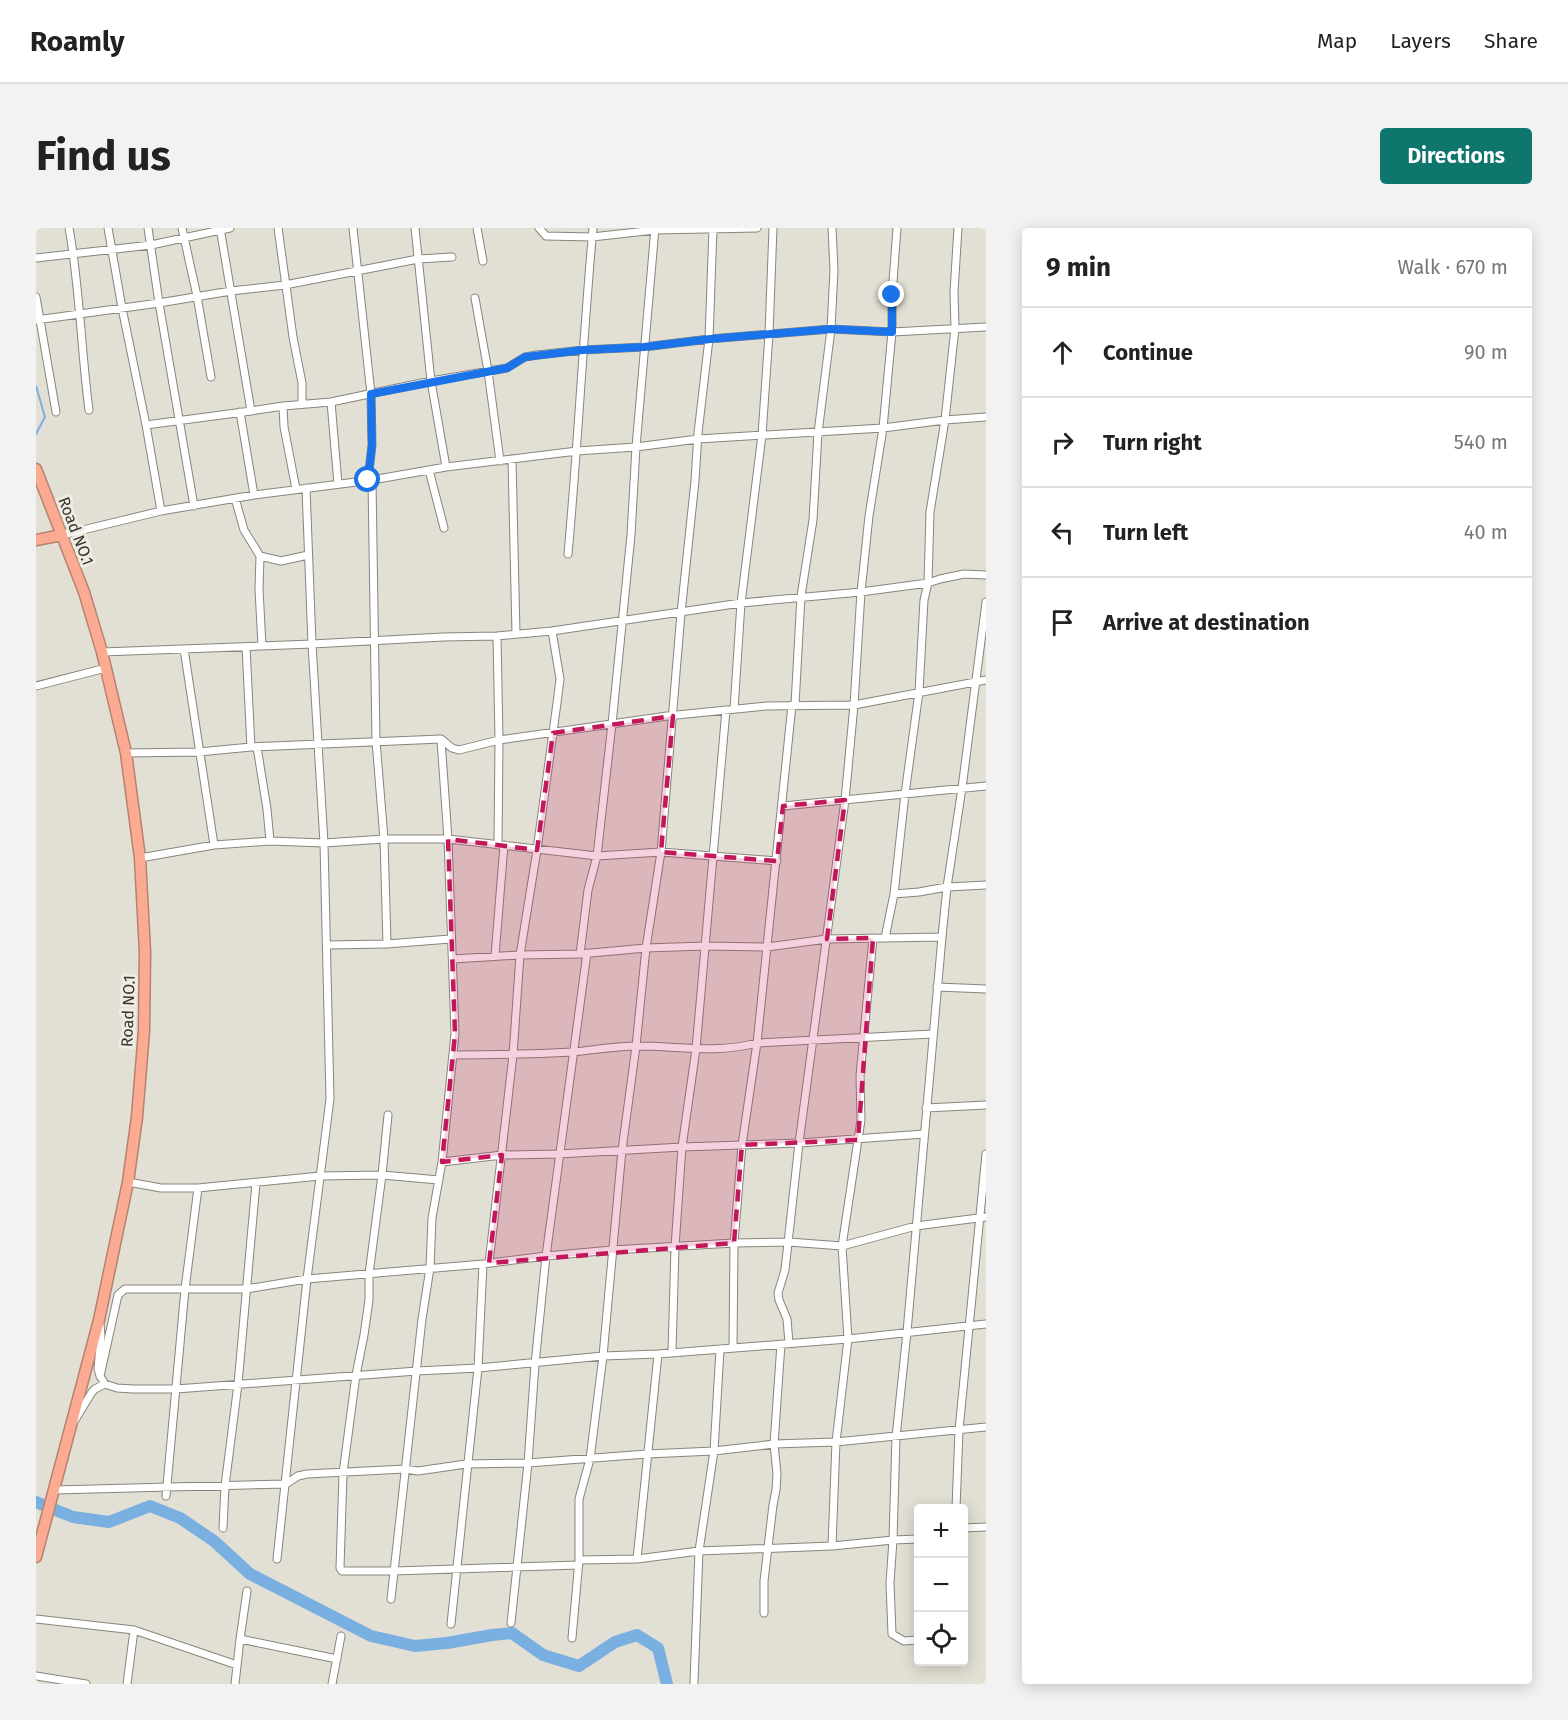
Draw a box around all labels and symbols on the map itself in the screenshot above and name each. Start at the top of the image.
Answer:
route end [878,281,904,307]
route start [354,466,380,492]
street label: Road NO.1 [54,494,98,568]
street label: Road NO.1 [117,975,139,1047]

